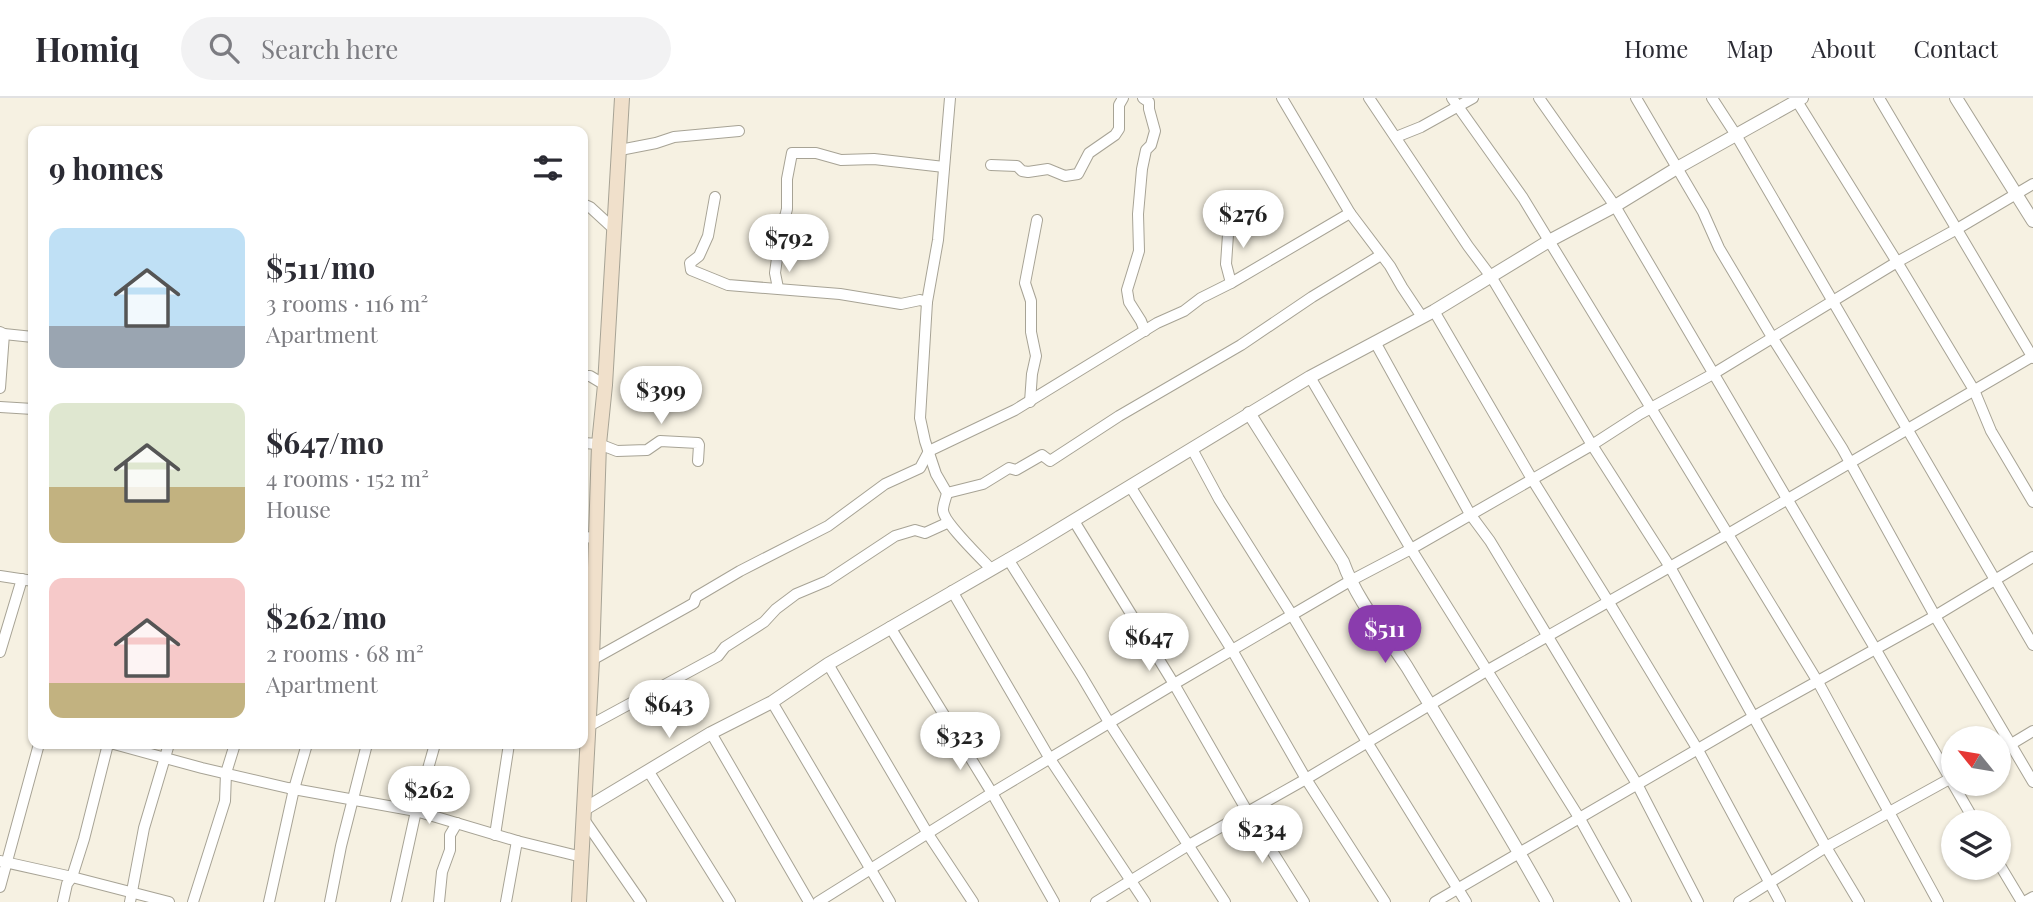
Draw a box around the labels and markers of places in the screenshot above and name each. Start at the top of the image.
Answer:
pin: $276 [1202,190,1284,250]
pin: $792 [748,214,830,274]
pin: $399 [620,366,702,426]
pin: $511 [1344,606,1426,665]
pin: $647 [1108,614,1190,673]
pin: $643 [628,680,710,740]
pin: $323 [919,712,1001,772]
pin: $262 [388,766,470,826]
pin: $234 [1221,806,1303,865]

